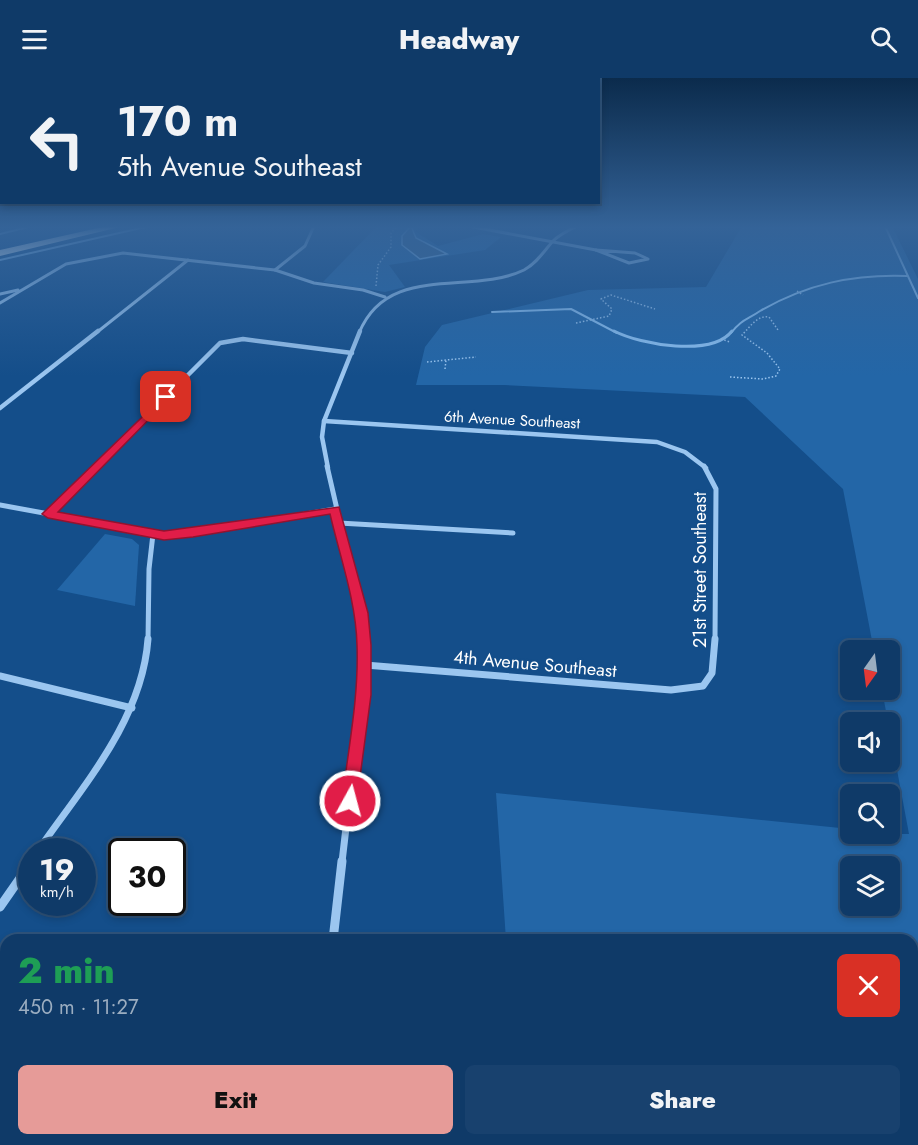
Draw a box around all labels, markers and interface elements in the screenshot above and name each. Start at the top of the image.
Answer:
text: Headway [399,20,519,59]
icon: menu [18,23,51,56]
icon: search [867,23,900,56]
text: 170 m [117,91,239,152]
icon: left [18,102,96,180]
text: 5th Avenue Southeast [117,147,362,186]
pin [140,371,191,422]
icon: arrive [149,380,182,413]
street label: 6th Avenue Southeast [443,405,581,435]
street label: 21st Street Southeast [687,491,713,648]
north arrow [840,640,900,700]
map controls [840,640,900,916]
street label: 4th Avenue Southeast [452,644,618,684]
button: sound [840,712,900,772]
position arrow [318,769,382,833]
button: search [840,784,900,844]
speed limit sign: 30 [108,838,186,916]
text: 19 [39,848,75,891]
button: layers [840,856,900,916]
text: km/h [40,881,74,903]
text: 2 min [18,944,115,996]
button: close [837,954,900,1017]
text: 450 m · 11:27 [18,993,138,1022]
button: Exit [18,1065,453,1134]
button: Share [465,1065,900,1134]

